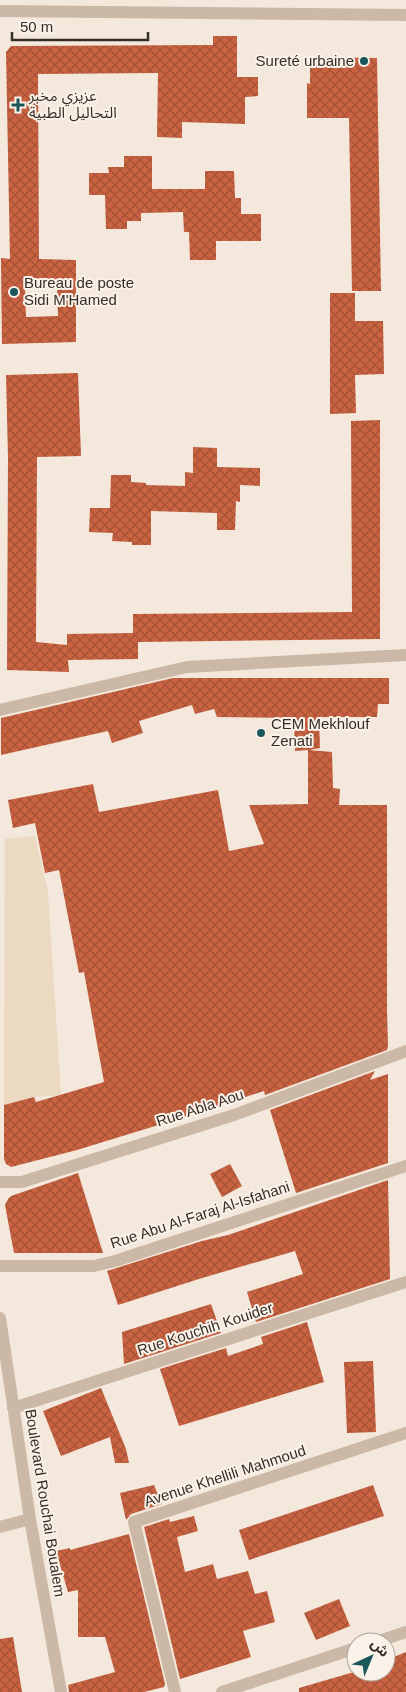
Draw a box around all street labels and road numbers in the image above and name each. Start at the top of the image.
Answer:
street label: Rue Abla Aou [154,1085,246,1130]
street label: Rue Abu Al-Faraj Al-Isfahani [108,1177,292,1252]
street label: Rue Kouchih Kouider [135,1299,275,1359]
street label: Boulevard Rouchai Boualem [22,1408,69,1598]
street label: Avenue Khellili Mahmoud [142,1441,308,1510]

